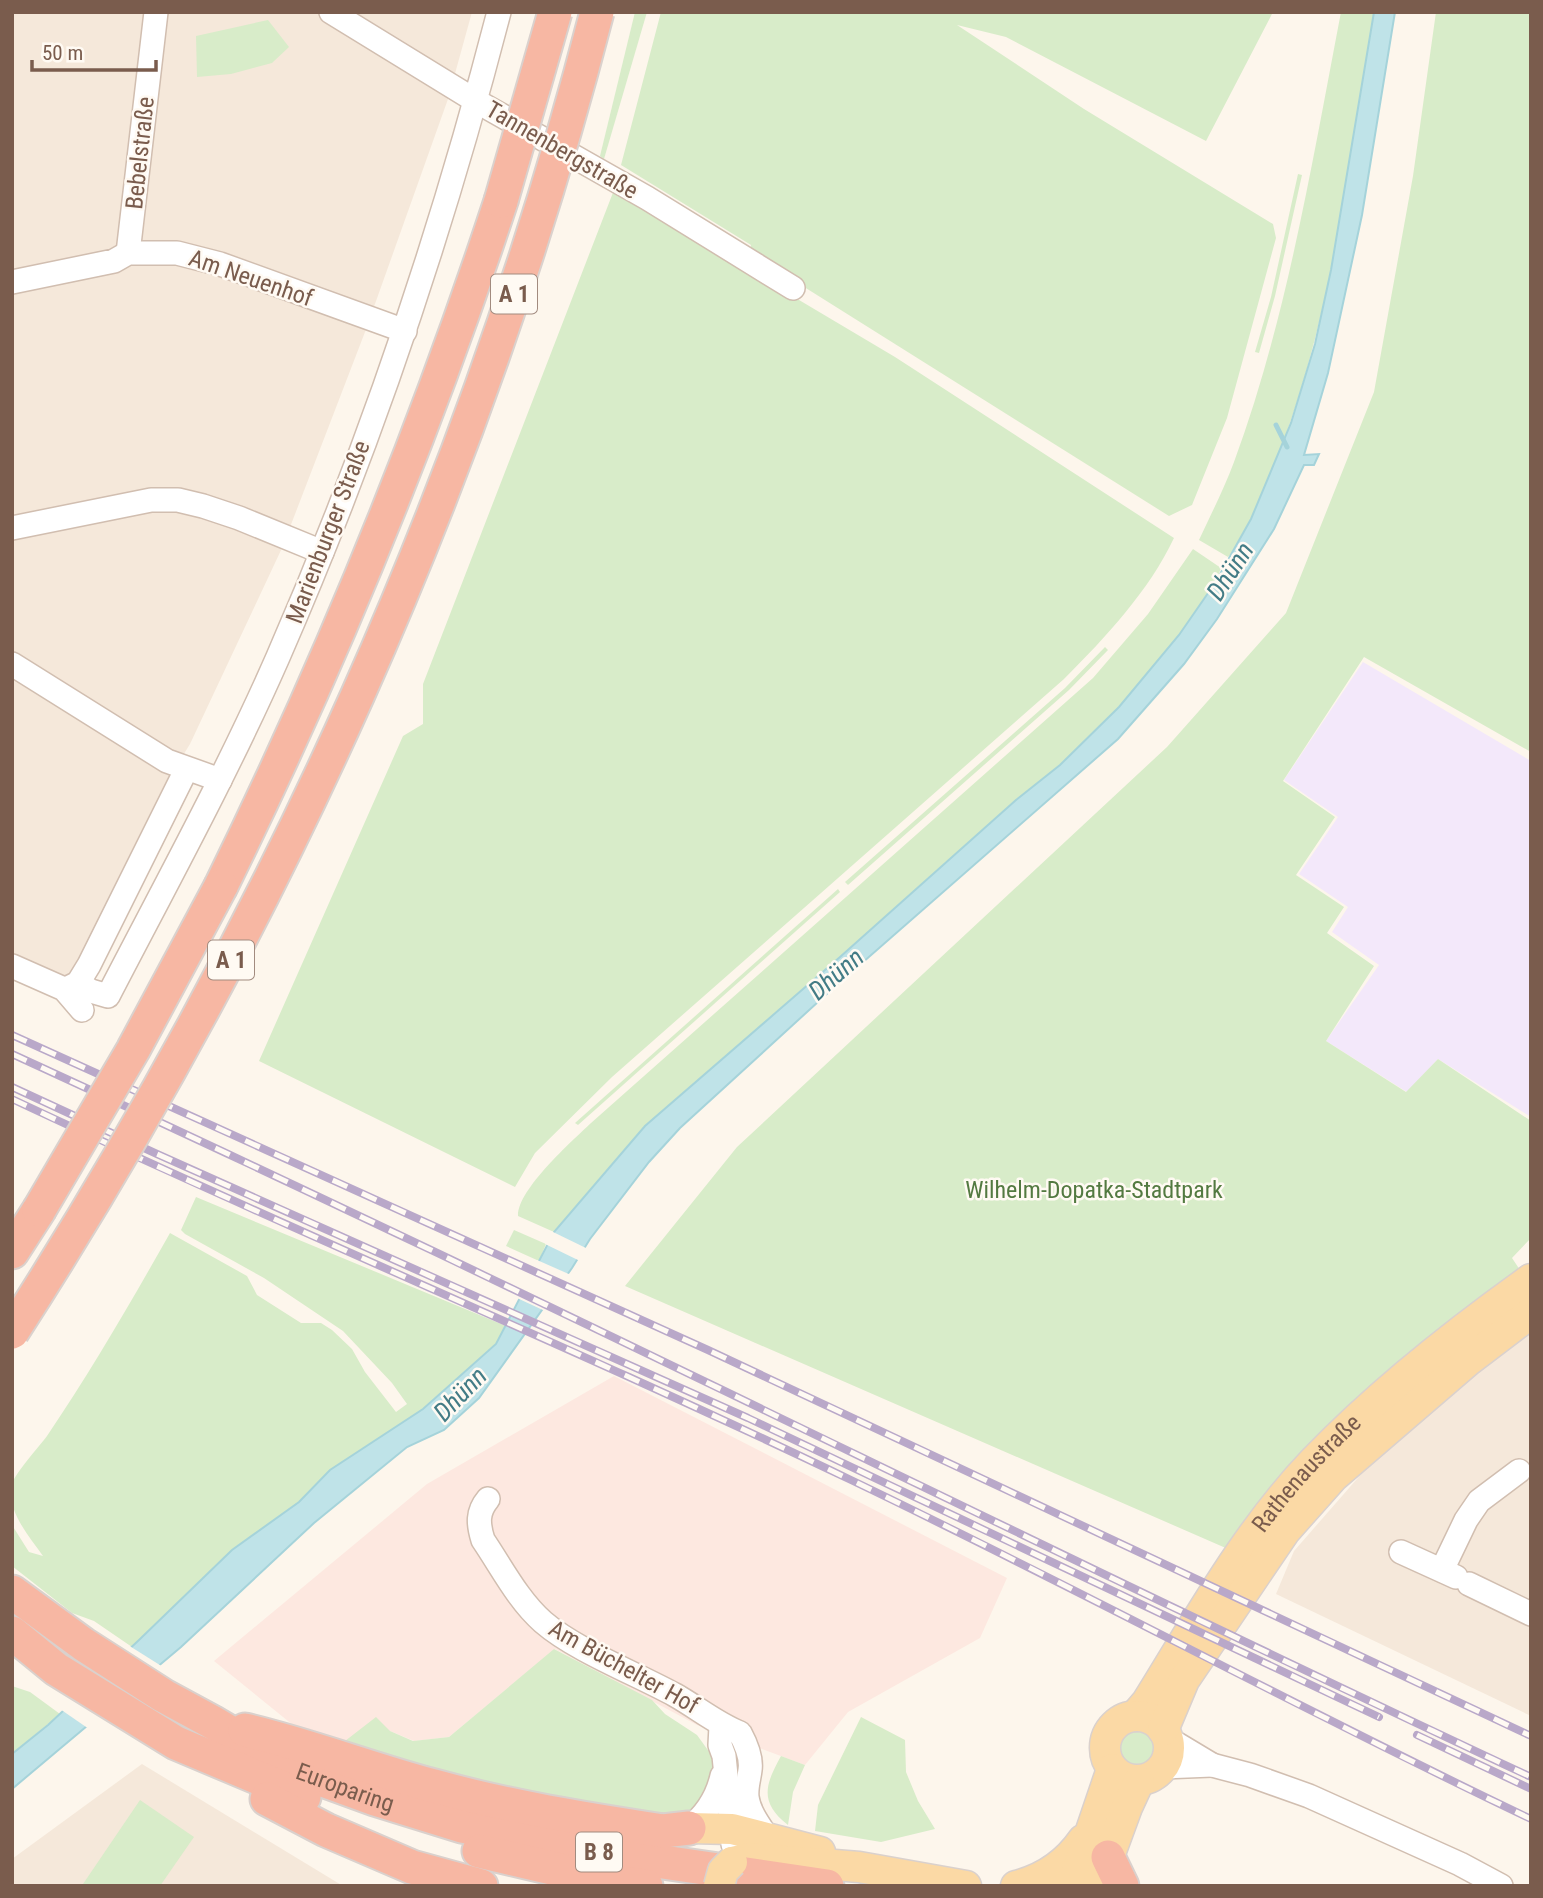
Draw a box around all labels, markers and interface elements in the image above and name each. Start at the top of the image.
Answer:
scale bar [32,28,156,72]
text: 50 m [42,41,83,65]
street label: Bebelstraße [120,95,160,211]
street label: Tannenbergstraße [481,95,643,205]
street label: Am Neuenhof [185,244,317,312]
road number: A 1 [491,274,537,314]
street label: Marienburger Straße [280,437,376,627]
water label: Dhünn [1200,536,1260,606]
road number: A 1 [208,940,254,979]
water label: Dhünn [802,942,870,1006]
park label: Wilhelm-Dopatka-Stadtpark [965,1176,1223,1204]
water label: Dhünn [427,1361,493,1427]
street label: Rathenaustraße [1246,1408,1367,1538]
street label: Am Büchelter Hof [544,1614,704,1720]
street label: Europaring [292,1757,397,1818]
road number: B 8 [576,1832,622,1871]

